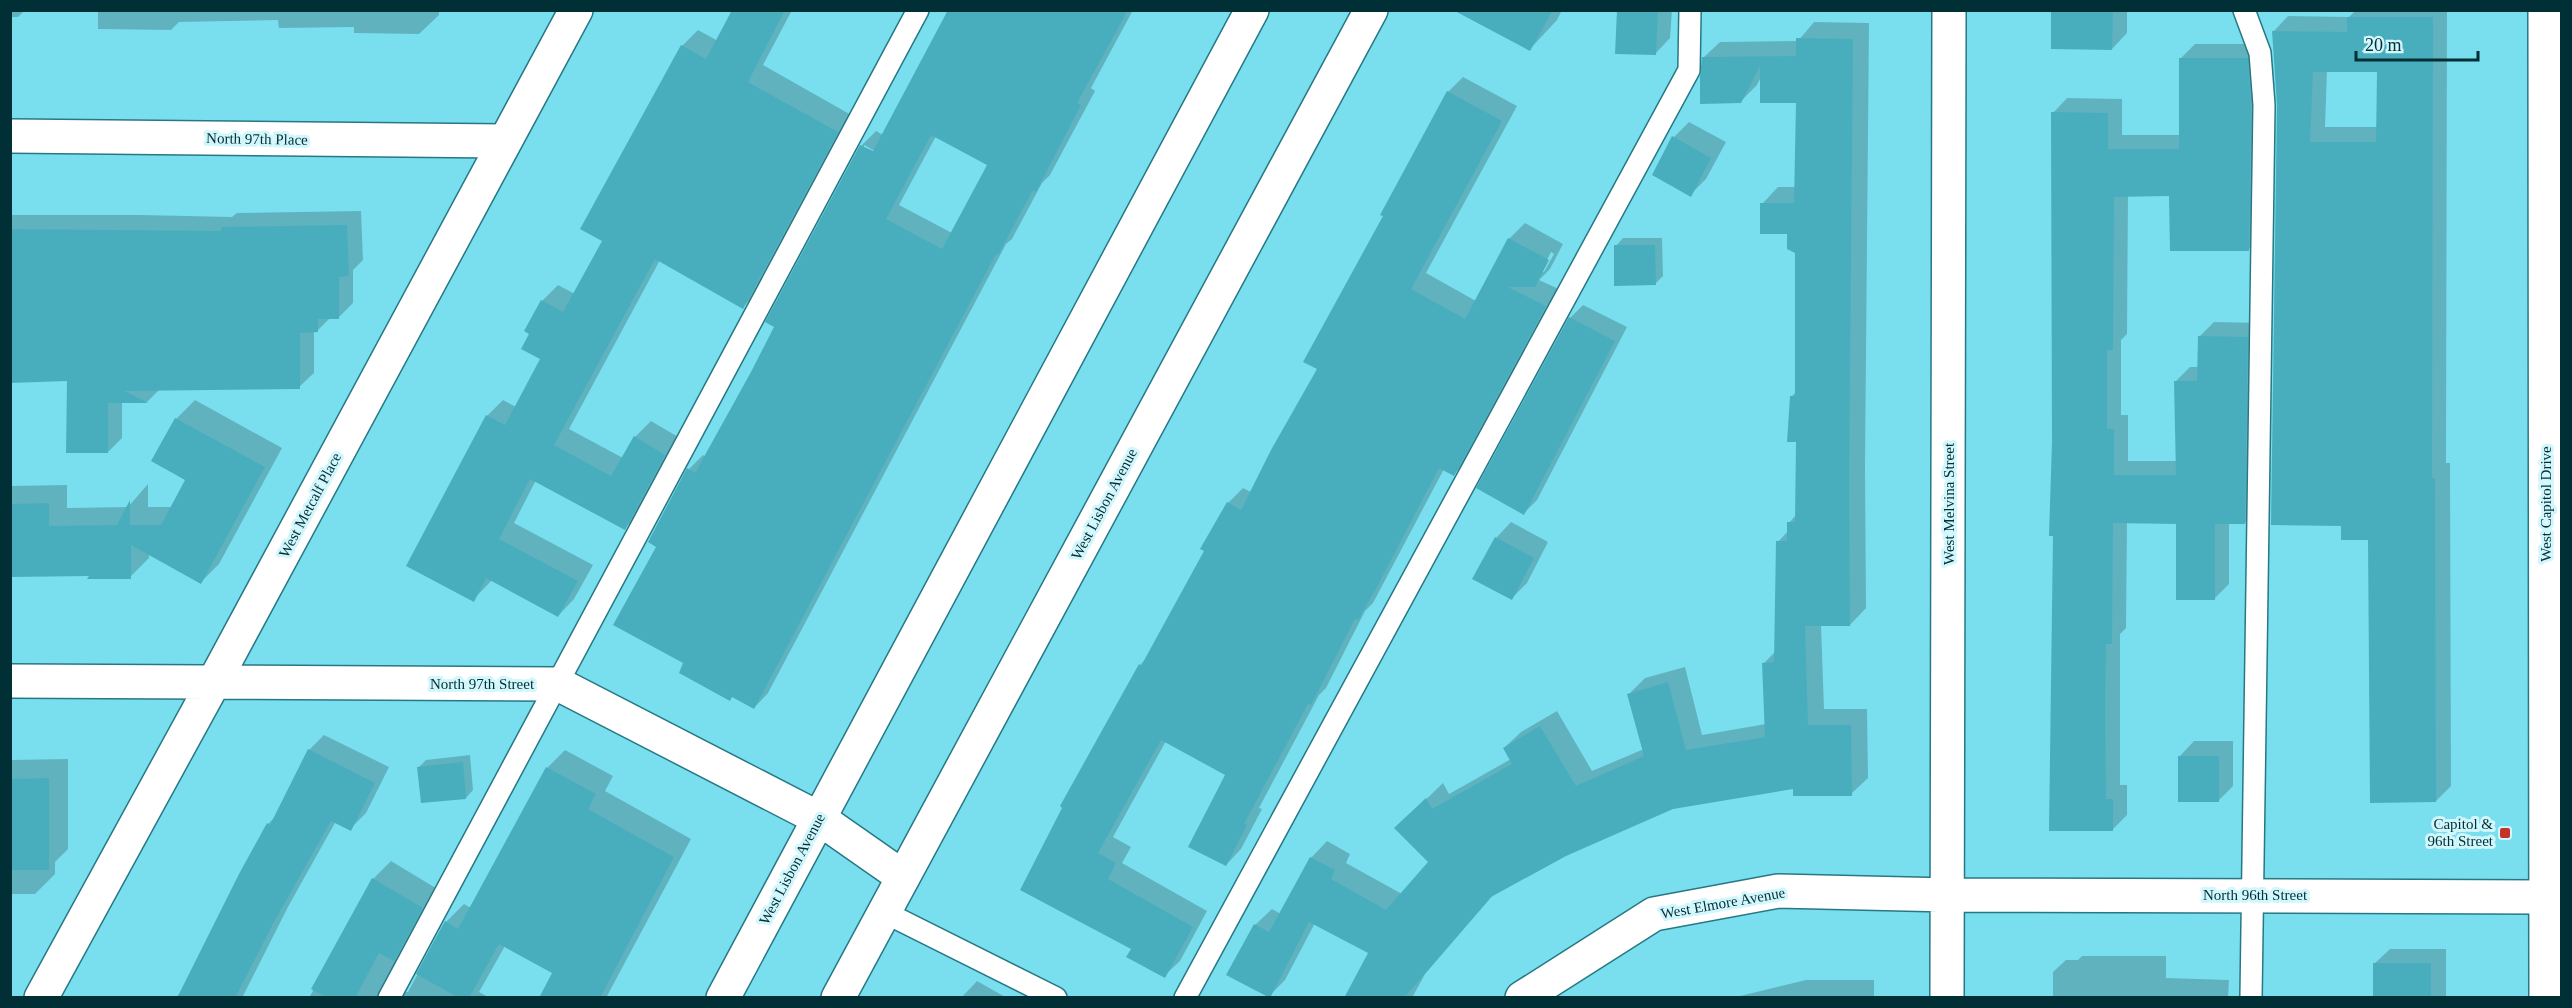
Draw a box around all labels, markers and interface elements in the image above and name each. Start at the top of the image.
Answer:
scale bar [2356,24,2478,62]
text: 20 m [2365,35,2402,55]
street label: North 97th Place [206,130,308,148]
street label: West Melvina Street [1941,442,1957,565]
street label: West Lisbon Avenue [1068,445,1140,562]
street label: West Capitol Drive [2538,446,2554,562]
street label: West Metcalf Place [276,450,345,560]
street label: North 97th Street [430,676,535,692]
street label: West Lisbon Avenue [756,810,828,927]
place label: Capitol & 96th Street [2428,816,2494,849]
marker: Capitol & 96th Street [2498,826,2512,840]
street label: West Elmore Avenue [1660,884,1787,922]
street label: North 96th Street [2203,887,2308,903]

